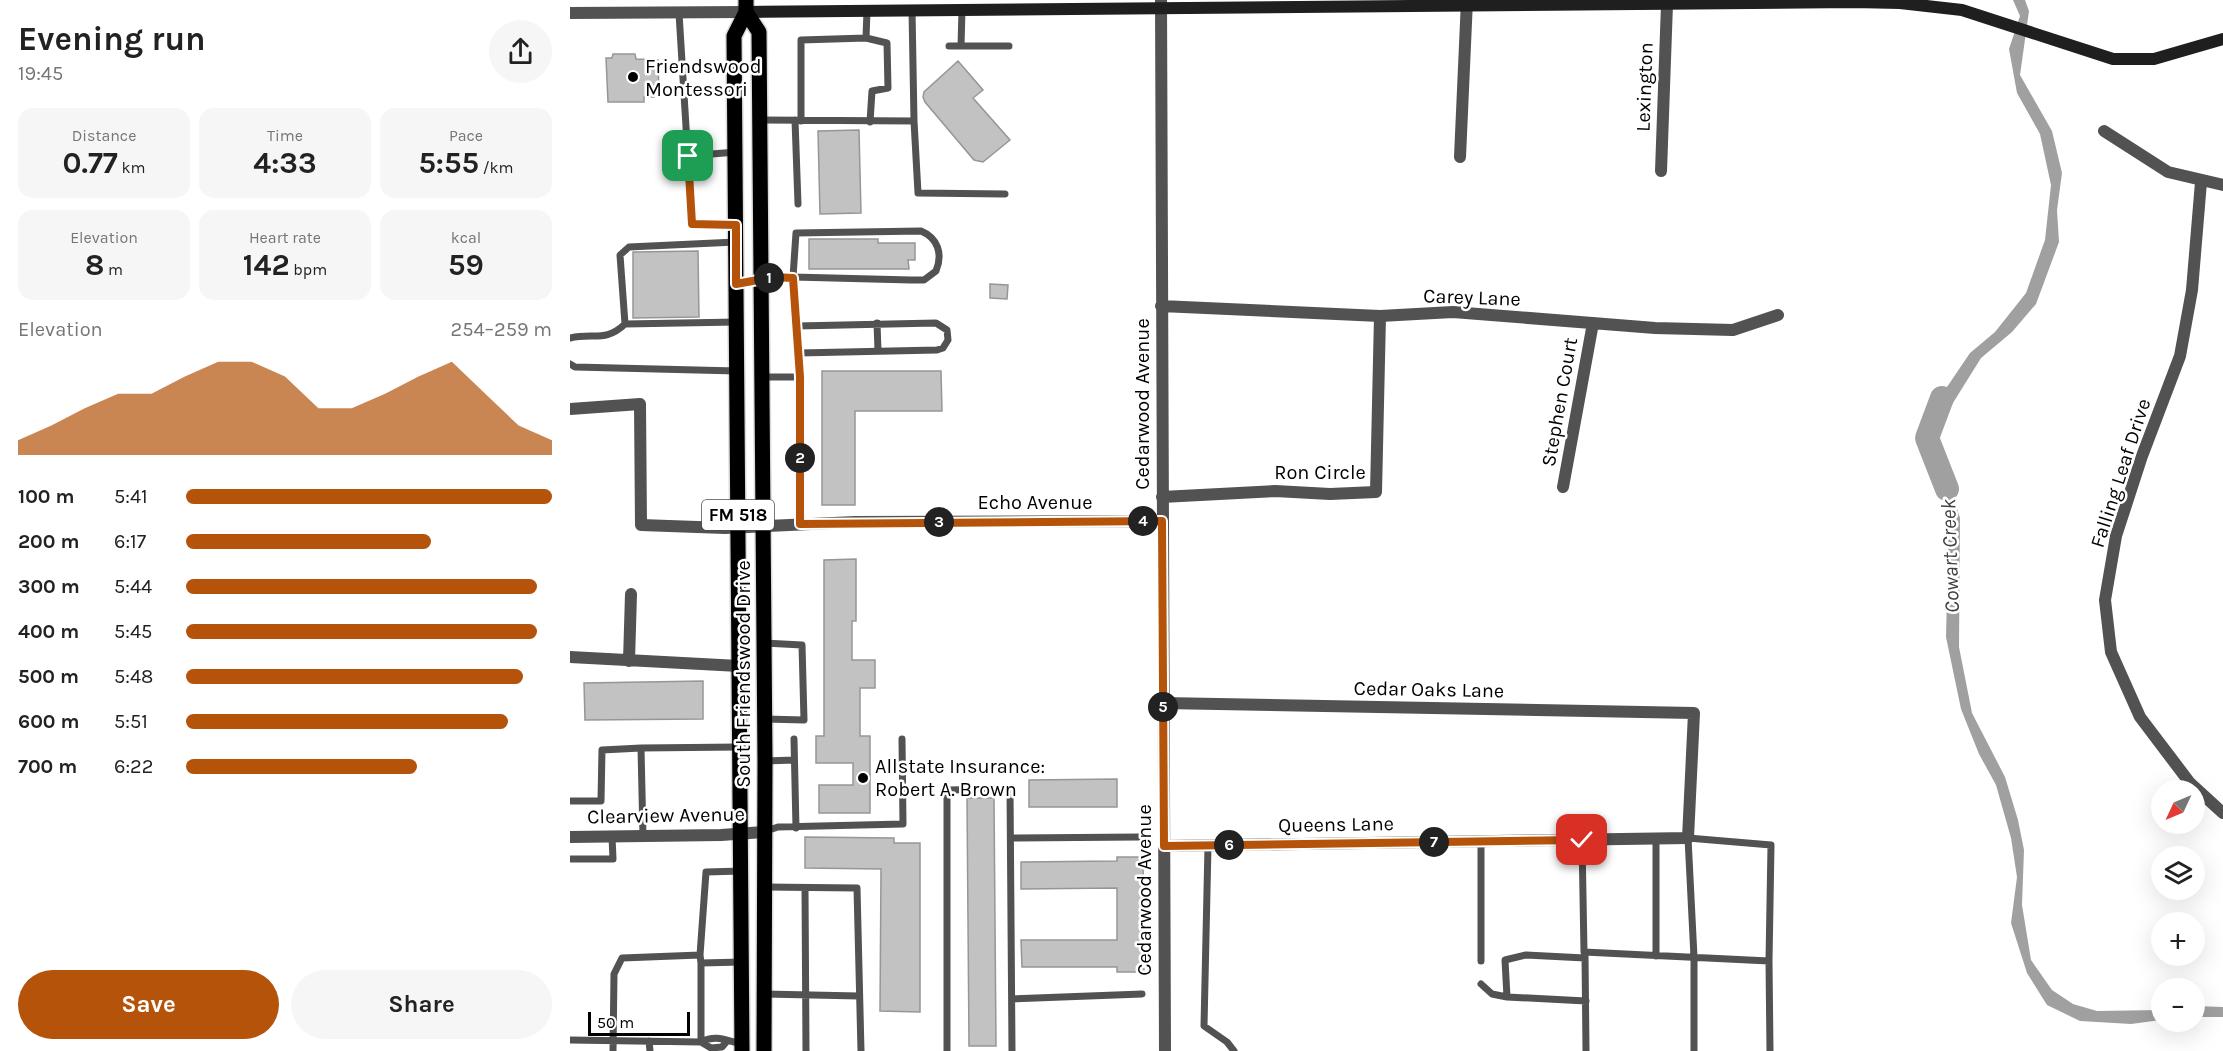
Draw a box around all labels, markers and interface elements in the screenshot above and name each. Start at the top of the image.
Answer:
text: Evening run [18,20,206,58]
button: share [489,20,552,83]
street label: Lexington [1631,42,1658,132]
place label: Friendswood Montessori [645,55,762,101]
text: 19:45 [18,62,63,85]
marker: Friendswood Montessori [626,70,640,84]
text: Distance [72,126,136,145]
text: Time [267,126,303,145]
text: Pace [449,126,483,145]
pin [662,130,713,181]
icon: arrive [671,139,704,172]
text: 0.77 [62,145,118,181]
text: 4:33 [253,145,317,181]
text: 5:55 [418,145,479,181]
text: km [118,158,146,177]
text: /km [479,158,514,177]
text: Elevation [70,228,138,247]
text: Heart rate [249,228,321,247]
text: kcal [451,228,481,247]
text: 8 [85,247,104,283]
text: 142 [243,247,290,283]
text: 59 [448,247,484,283]
text: m [104,260,123,279]
text: bpm [290,260,327,279]
pin: 1 [754,263,784,293]
text: 1 [766,268,772,287]
street label: Carey Lane [1423,284,1521,311]
text: Elevation [18,318,103,341]
text: 254–259 m [451,318,552,341]
street label: Cedarwood Avenue [1131,318,1154,490]
street label: Stephen Court [1537,335,1582,468]
street label: Falling Leaf Drive [2086,396,2155,551]
pin: 2 [785,443,815,473]
text: 2 [795,448,805,467]
street label: Ron Circle [1274,461,1366,484]
text: 100 m [18,485,74,508]
text: 5:41 [114,485,148,508]
street label: Echo Avenue [977,491,1093,514]
water label: Cowart Creek [1936,498,1964,613]
road number: FM 518 [702,500,774,530]
pin: 4 [1128,506,1158,536]
pin: 3 [924,507,954,537]
text: 4 [1138,511,1148,530]
text: 3 [934,512,944,531]
text: 200 m [18,530,79,553]
text: 6:17 [114,530,146,553]
street label: South Friendswood Drive [732,560,755,788]
text: 300 m [18,575,80,598]
text: 5:44 [114,575,152,598]
text: 400 m [18,620,79,643]
text: 5:45 [114,620,152,643]
text: 500 m [18,665,79,688]
text: 5:48 [114,665,153,688]
street label: Cedar Oaks Lane [1354,677,1504,702]
pin: 5 [1148,692,1178,722]
text: 5 [1158,697,1168,716]
text: 600 m [18,710,79,733]
text: 5:51 [114,710,148,733]
text: 700 m [18,755,77,778]
text: 6:22 [114,755,153,778]
place label: Allstate Insurance: Robert A. Brown [875,755,1045,801]
marker: Allstate Insurance: Robert A. Brown [856,771,870,785]
north arrow [2151,780,2205,834]
map controls [2151,780,2205,1032]
street label: Clearview Avenue [587,803,745,828]
street label: Cedarwood Avenue [1133,804,1156,976]
street label: Queens Lane [1278,812,1394,837]
pin [1556,814,1607,865]
icon: check [1565,823,1598,856]
pin: 7 [1419,827,1449,857]
pin: 6 [1214,830,1244,860]
text: 7 [1430,832,1438,851]
text: 6 [1224,835,1234,854]
button: layers [2151,846,2205,900]
button: + [2151,912,2205,966]
button: Save [18,970,279,1039]
button: Share [291,970,552,1039]
button: − [2151,978,2205,1032]
scale bar [588,1009,690,1036]
text: 50 m [597,1013,634,1032]

